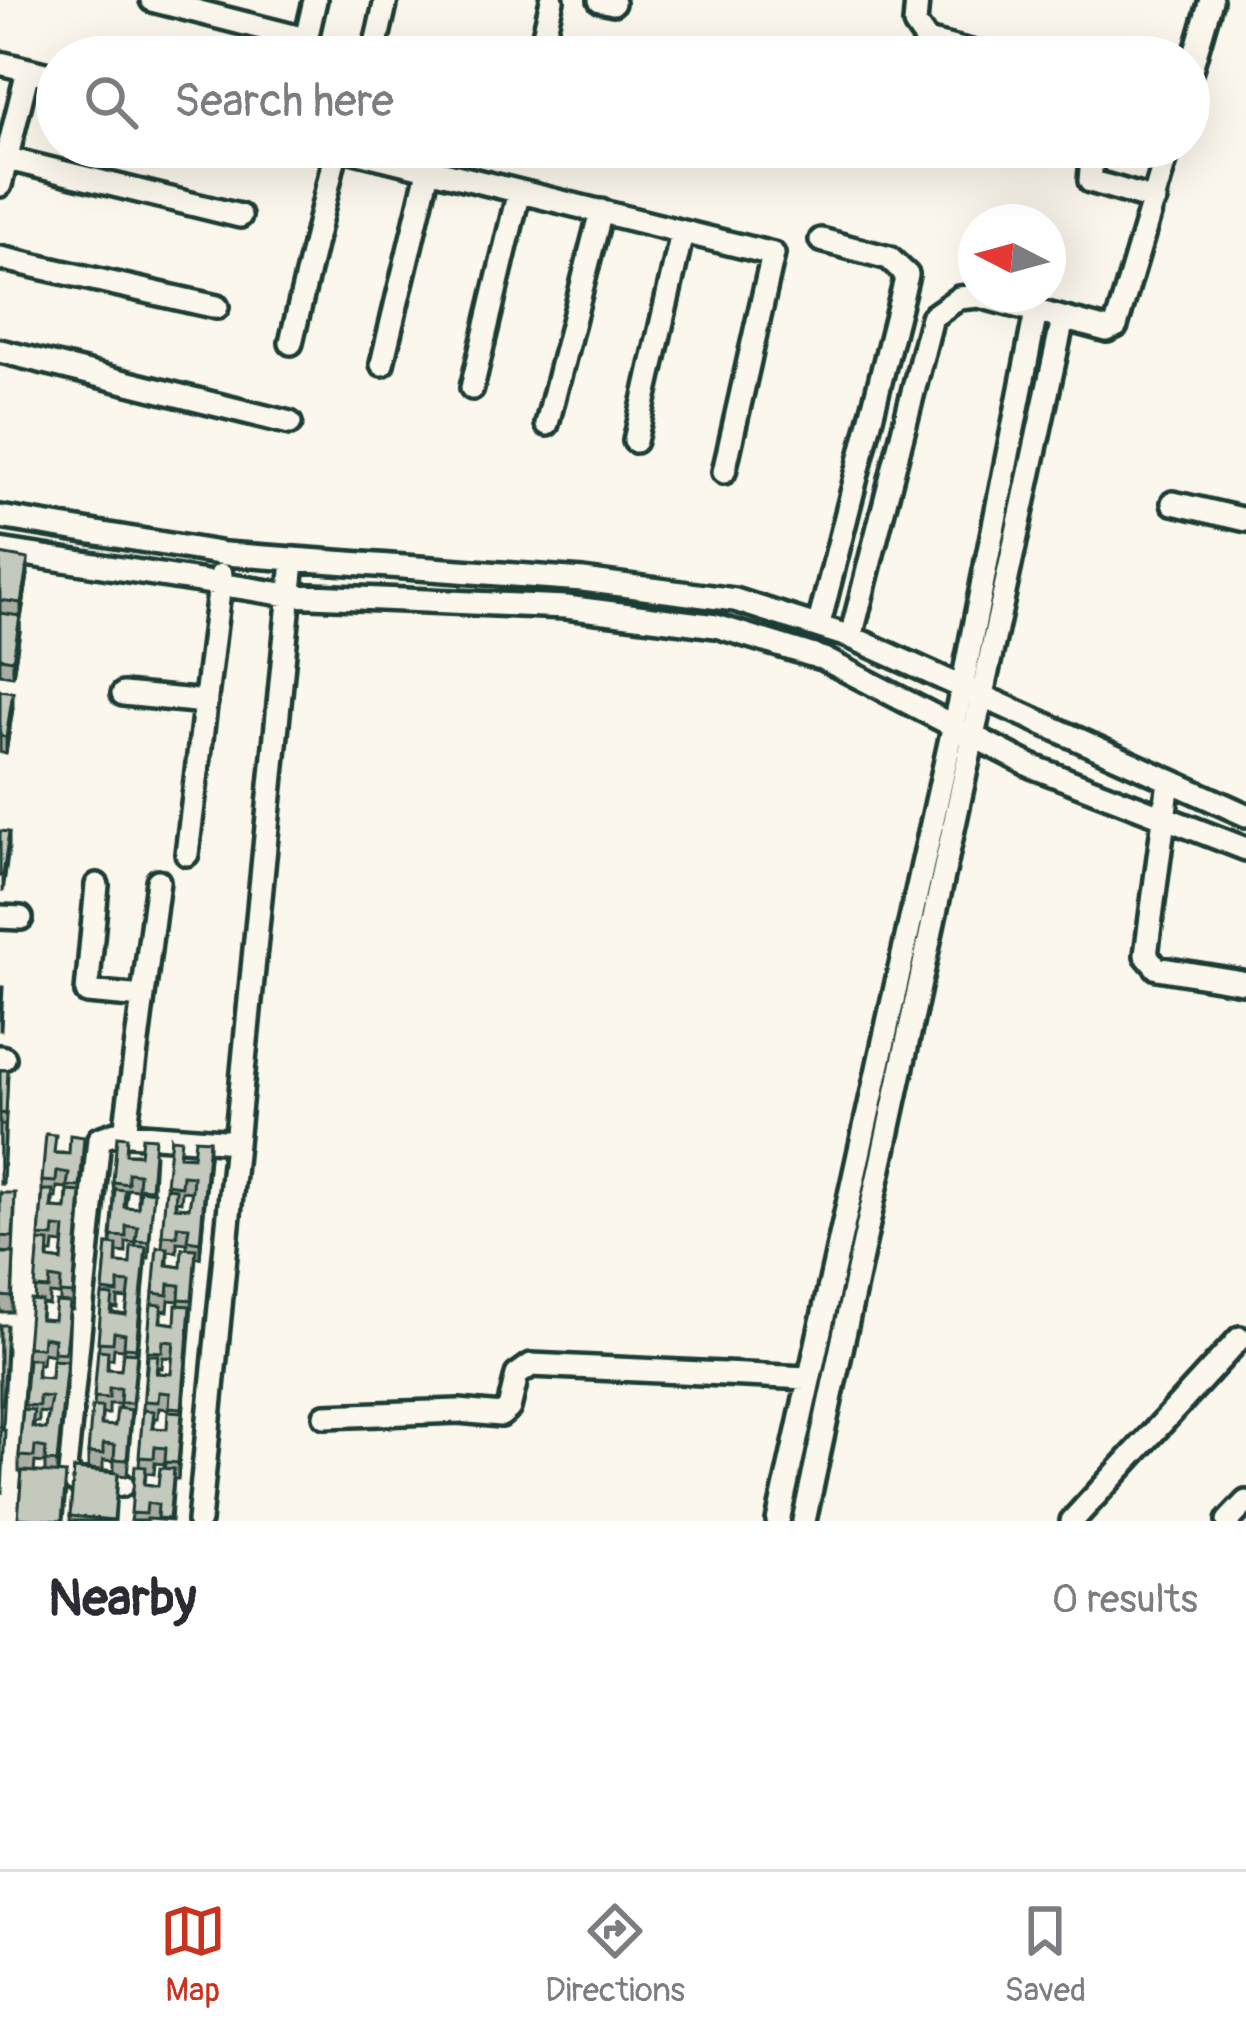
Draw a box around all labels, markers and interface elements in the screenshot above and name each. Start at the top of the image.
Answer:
search box [36,36,1210,168]
icon: search [78,69,144,135]
text: Search here [174,74,394,130]
north arrow [958,204,1066,312]
text: Nearby [48,1567,196,1631]
text: 0 results [1052,1575,1198,1624]
tab: Map [160,1898,226,2011]
tab: Directions [545,1898,685,2011]
tab: Saved [1004,1898,1086,2011]

